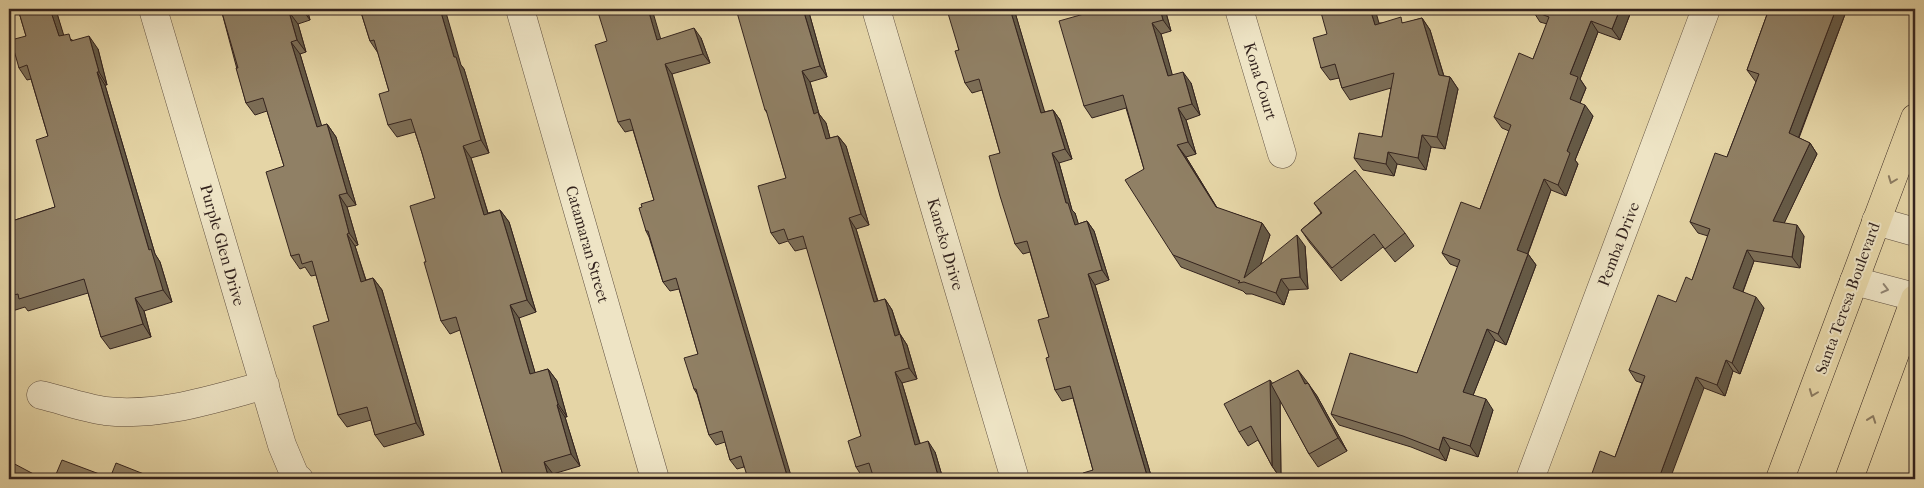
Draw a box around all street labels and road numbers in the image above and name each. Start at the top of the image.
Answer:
street label: Kona Court [1240,40,1281,122]
street label: Purple Glen Drive [196,182,249,308]
street label: Catamaran Street [562,183,613,305]
street label: Kaneko Drive [923,196,968,292]
street label: Pemba Drive [1594,199,1643,289]
street label: Santa Teresa Boulevard [1811,219,1884,377]

